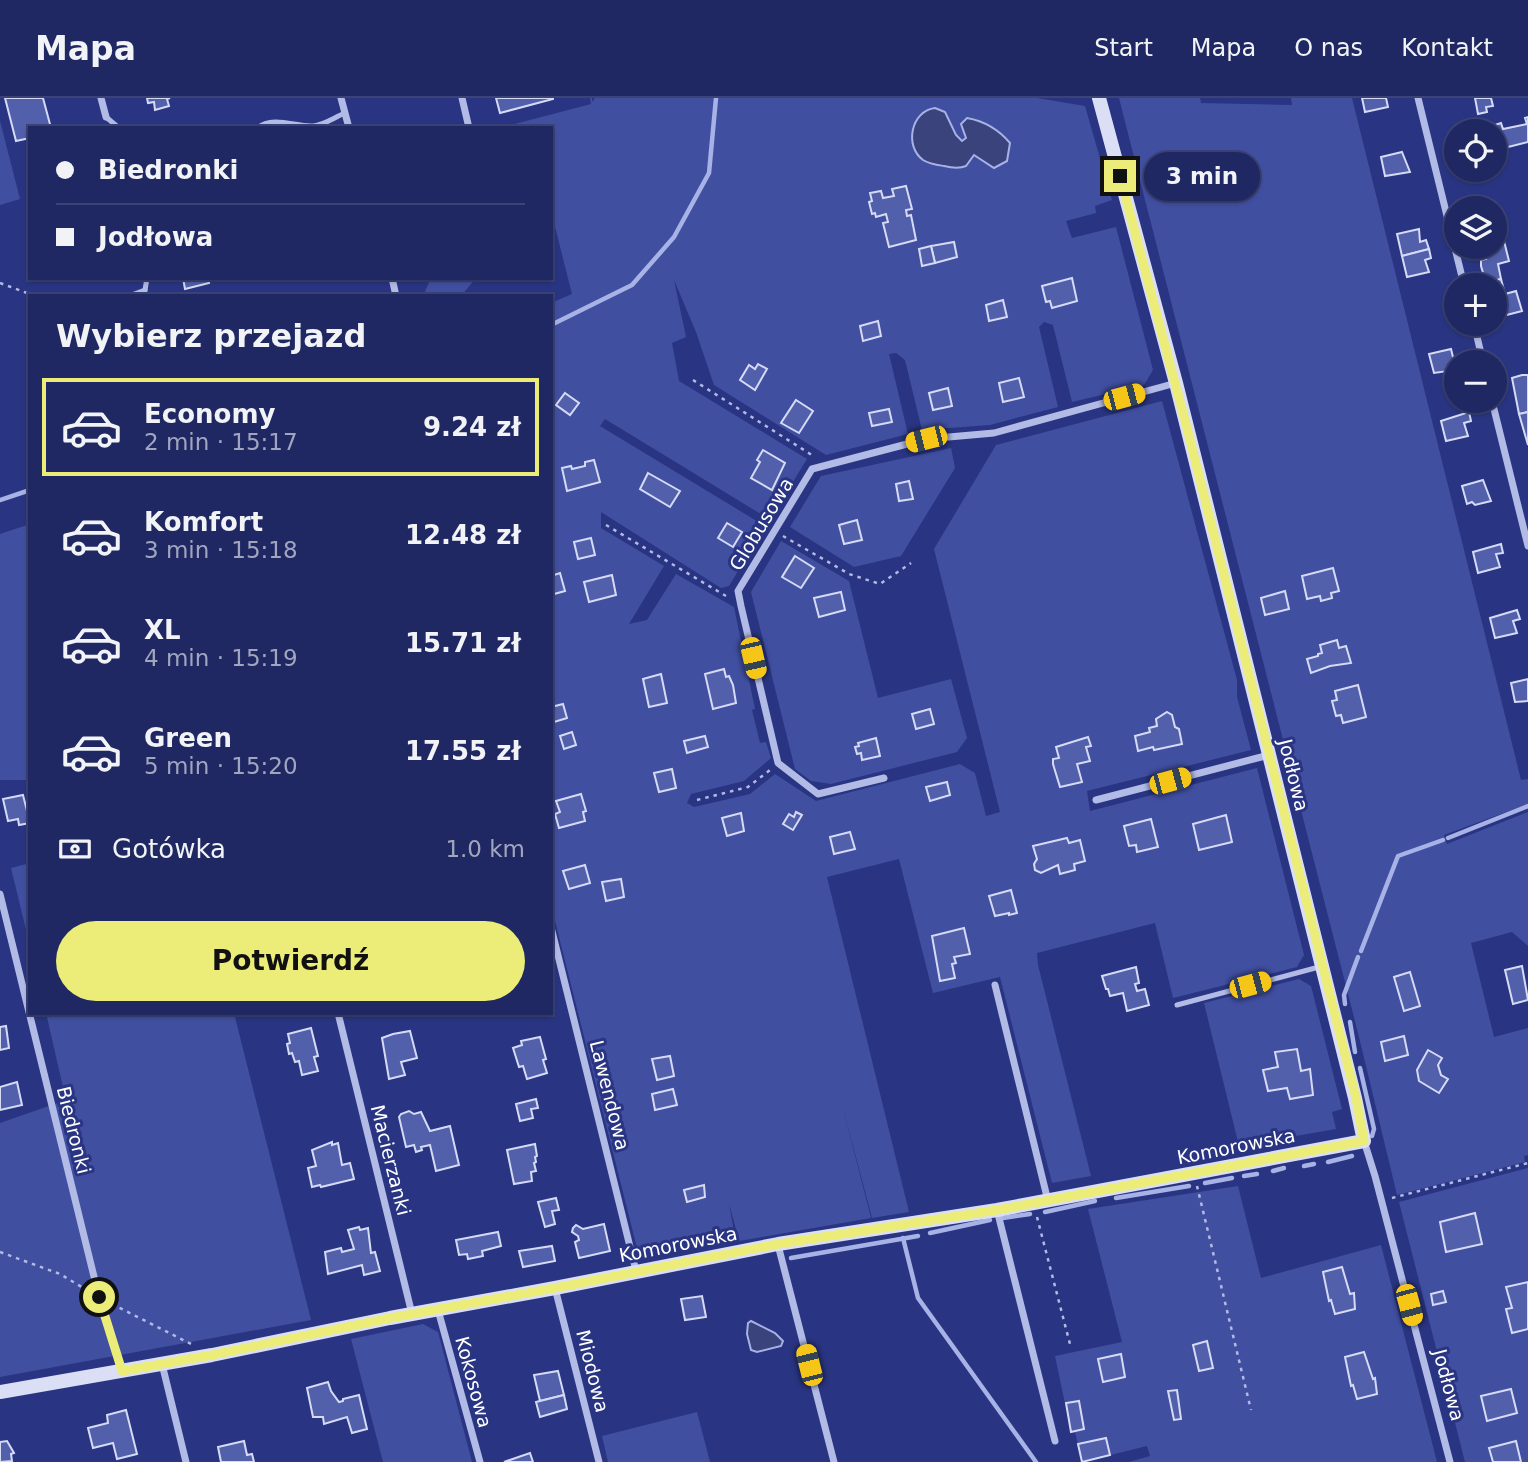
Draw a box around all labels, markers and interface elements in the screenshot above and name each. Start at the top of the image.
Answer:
text: Mapa [35,29,136,68]
text: Start [1094,34,1153,62]
text: Mapa [1191,34,1256,62]
text: O nas [1294,34,1363,62]
text: Kontakt [1401,34,1493,62]
map controls [1444,119,1507,413]
button: locate [1444,119,1507,182]
callout: 3 min [1144,152,1260,200]
text: Biedronki [98,155,238,185]
route end [1104,160,1136,192]
text: 3 min [1166,163,1238,189]
button: layers [1444,196,1507,259]
text: Jodłowa [98,222,213,252]
button: + [1444,273,1507,336]
text: Wybierz przejazd [56,317,366,355]
button: − [1444,350,1507,413]
car [1101,381,1148,413]
icon: car [60,396,123,459]
text: Economy [144,399,275,429]
text: 9.24 zł [423,412,521,442]
car [904,424,949,454]
text: 2 min · 15:17 [144,429,298,455]
street label: Globusowa [725,474,797,574]
icon: car [60,504,123,567]
text: Komfort [144,507,263,537]
text: 12.48 zł [405,520,521,550]
text: 3 min · 15:18 [144,537,298,563]
icon: car [60,612,123,675]
text: XL [144,615,181,645]
text: 15.71 zł [405,628,521,658]
car [739,635,768,681]
text: 4 min · 15:19 [144,645,298,671]
icon: car [60,720,123,783]
text: Green [144,723,232,753]
text: 17.55 zł [405,736,521,766]
street label: Jodłowa [1274,736,1314,813]
text: 5 min · 15:20 [144,753,298,779]
car [1147,765,1194,797]
icon: cash [56,830,94,868]
text: Gotówka [112,834,226,864]
text: 1.0 km [445,836,525,862]
button: Potwierdź [56,921,525,1001]
car [1227,969,1274,1001]
street label: Lawendowa [586,1038,634,1152]
street label: Biedronki [53,1084,95,1176]
street label: Macierzanki [367,1102,415,1218]
street label: Komorowska [1175,1124,1297,1168]
street label: Komorowska [617,1222,739,1266]
route start [83,1281,115,1313]
car [1394,1282,1425,1328]
street label: Miodowa [572,1328,614,1414]
street label: Kokosowa [451,1334,497,1430]
car [794,1342,825,1388]
street label: Jodłowa [1429,1346,1469,1423]

